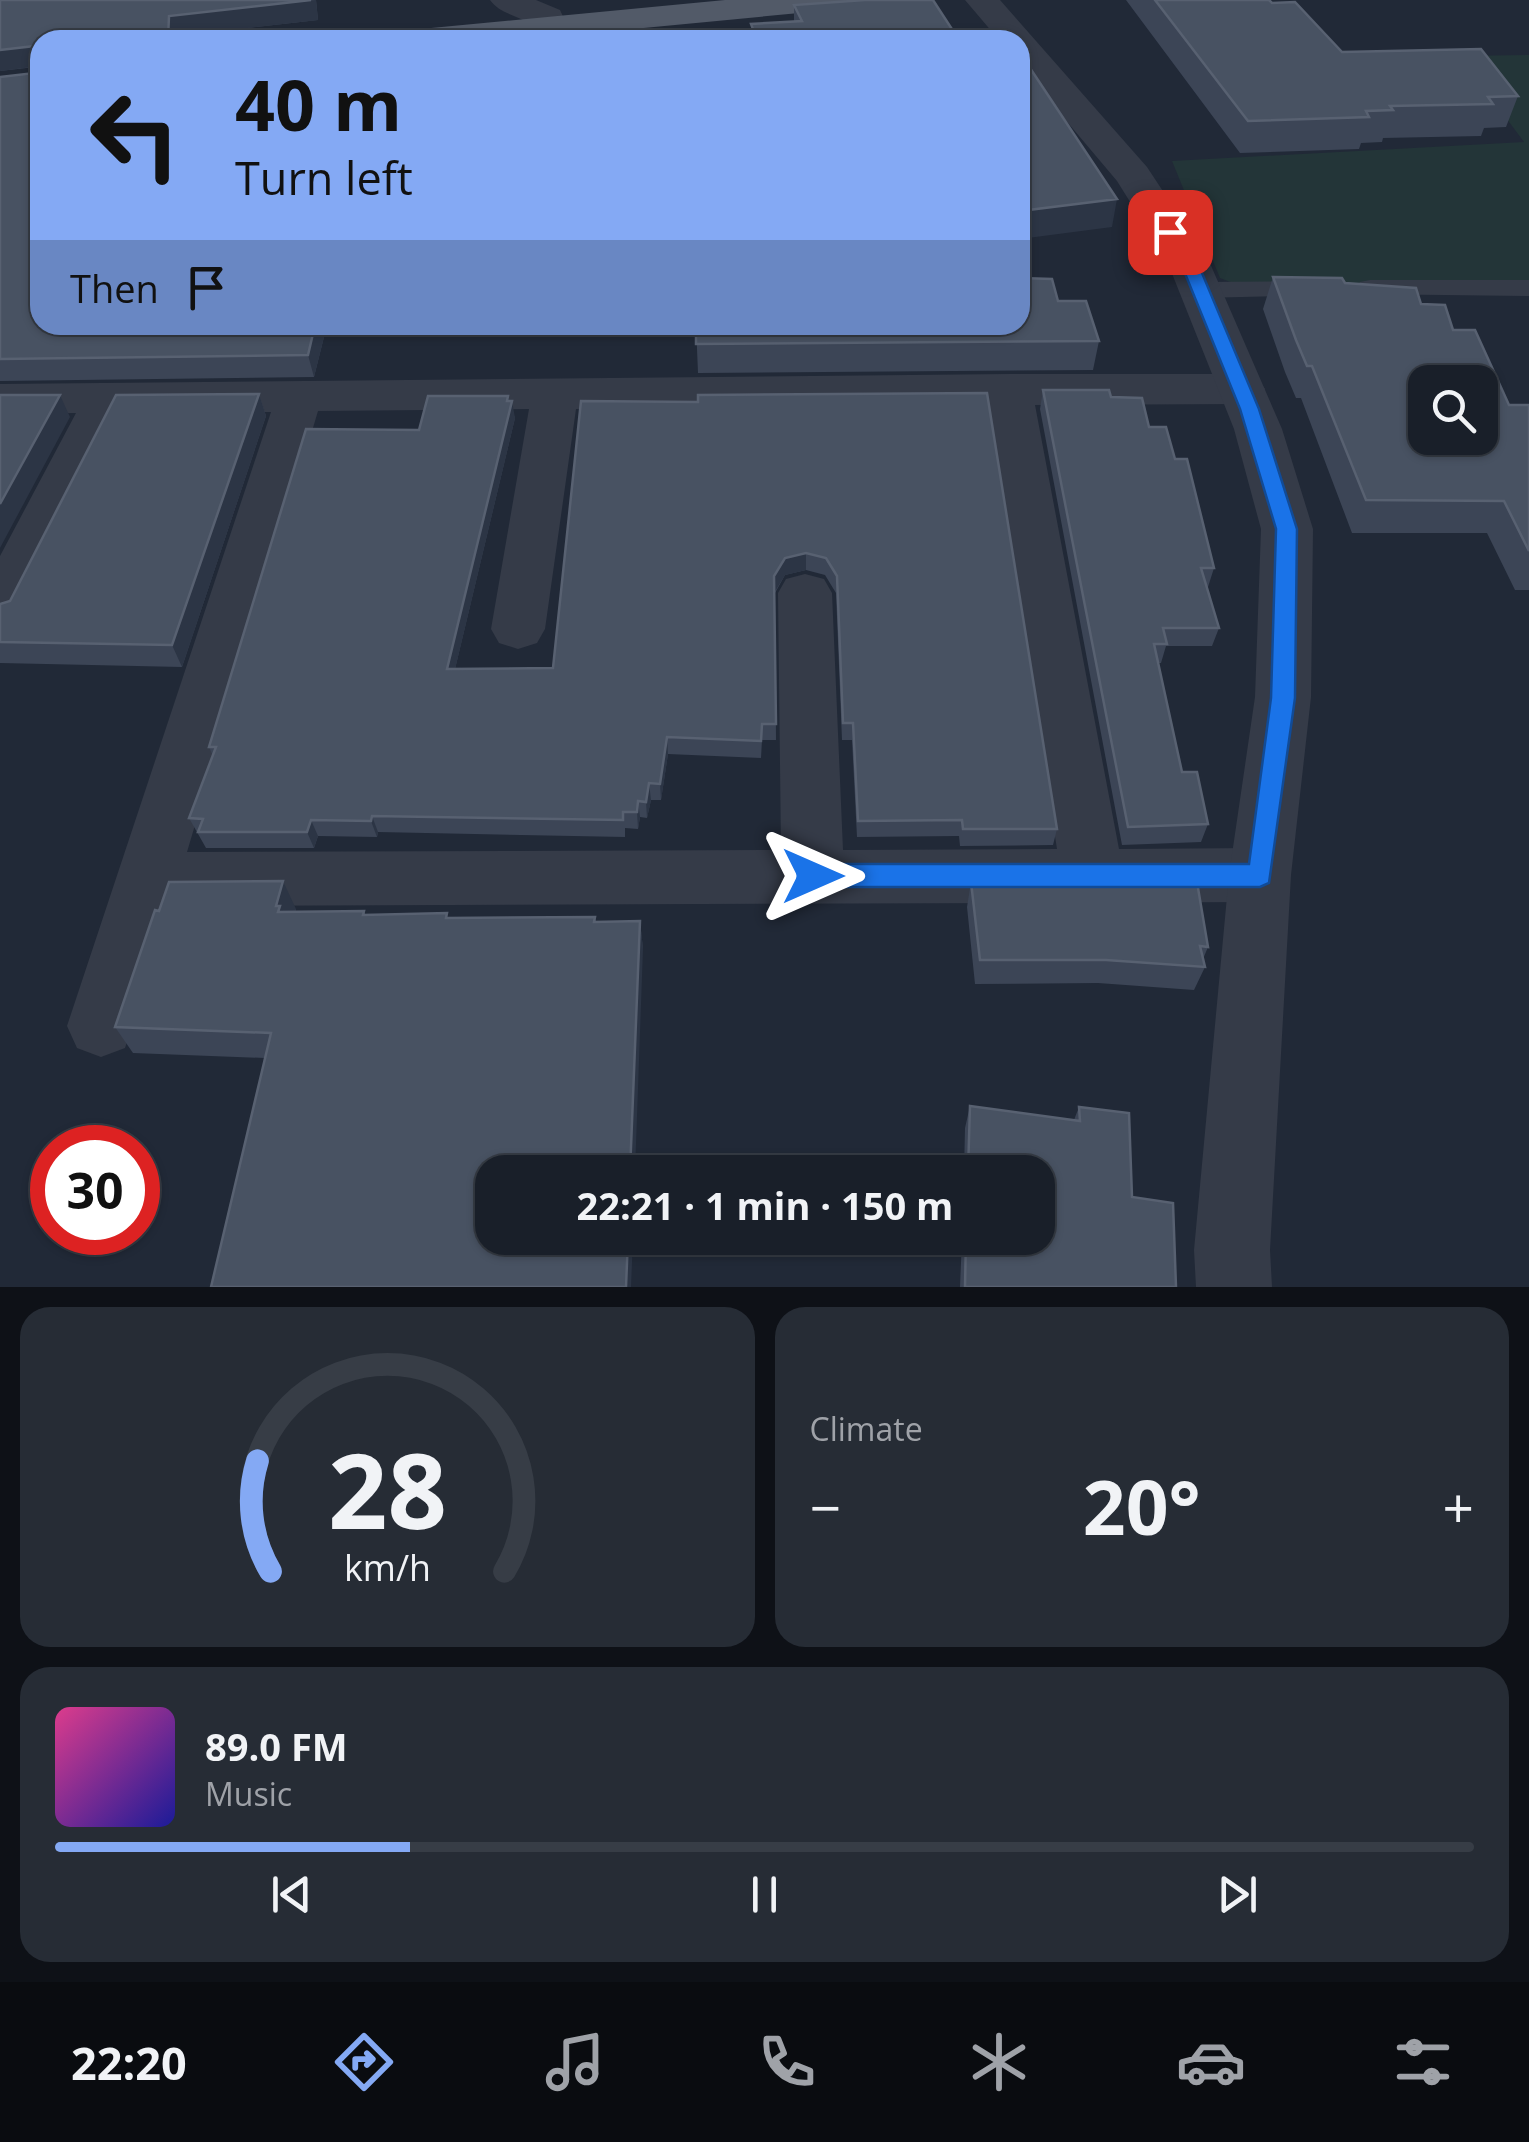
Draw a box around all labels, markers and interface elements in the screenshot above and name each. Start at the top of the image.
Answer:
text: 40 m [235,56,402,152]
icon: left [70,70,200,200]
text: Turn left [235,147,413,208]
pin [1128,190,1213,275]
icon: arrive [1143,205,1198,260]
icon: arrive [179,260,234,315]
text: Then [70,262,159,314]
map controls [1408,365,1498,455]
button: search [1408,365,1498,455]
position arrow [761,824,865,928]
speed limit sign: 30 [30,1125,160,1255]
text: 22:21 · 1 min · 150 m [577,1179,953,1231]
text: Climate [810,1407,923,1450]
text: 28 [328,1418,447,1559]
text: 20° [1083,1455,1201,1557]
text: − [810,1469,841,1544]
text: + [1443,1469,1474,1544]
text: km/h [344,1543,431,1591]
text: 89.0 FM [205,1720,348,1772]
text: Music [205,1772,292,1815]
icon: previous [264,1867,319,1922]
icon: pause [737,1867,792,1922]
icon: next [1210,1867,1265,1922]
icon: directions [329,2027,399,2097]
icon: music [540,2027,610,2097]
icon: phone [752,2027,822,2097]
icon: climate [964,2027,1034,2097]
icon: car [1176,2027,1246,2097]
icon: filters [1388,2027,1458,2097]
text: 22:20 [71,2032,187,2093]

